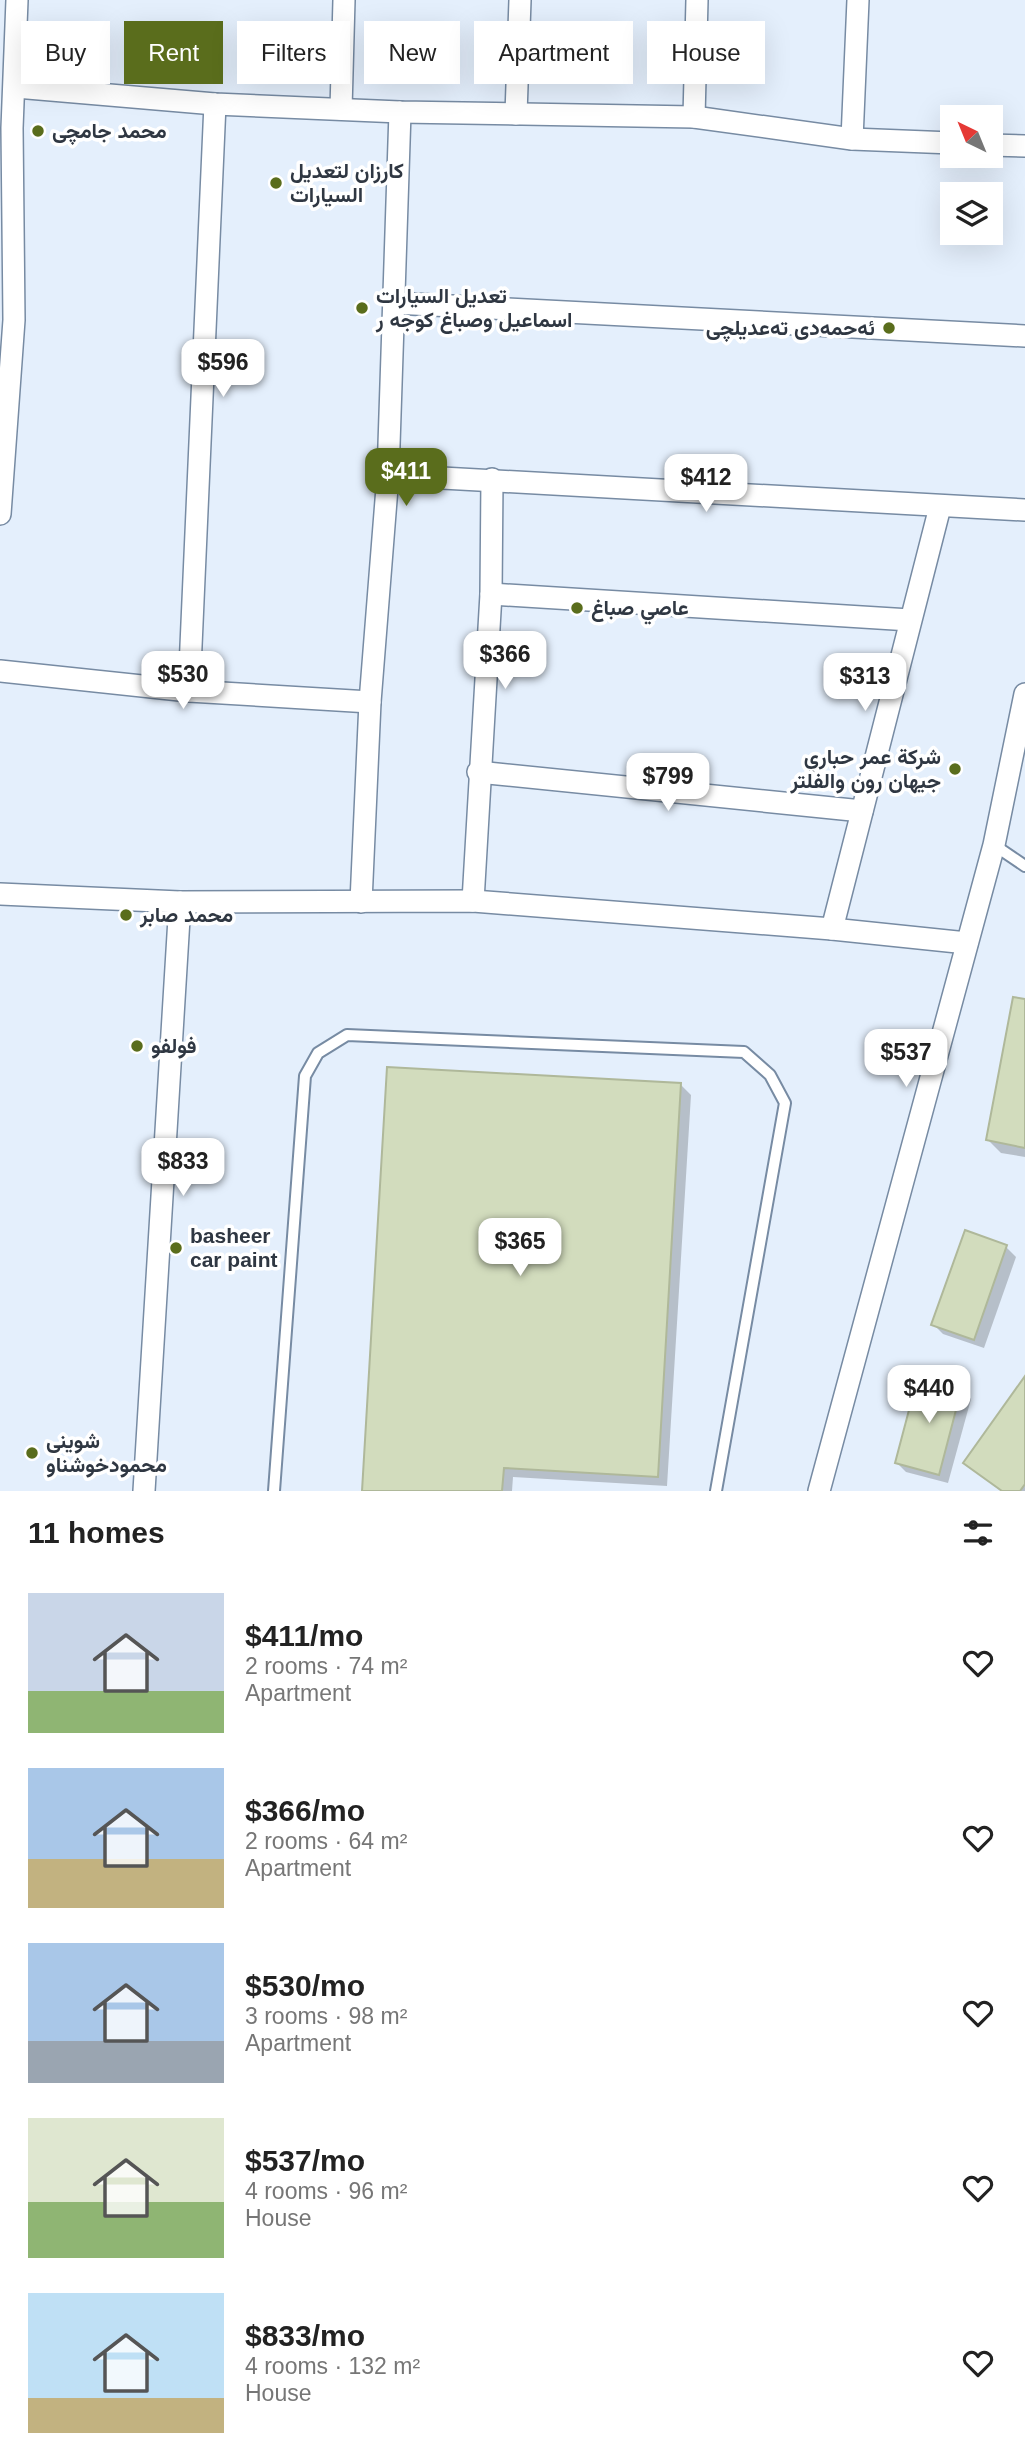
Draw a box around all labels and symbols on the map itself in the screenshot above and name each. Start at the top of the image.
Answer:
north arrow [940,105,1003,168]
place label: محمد جامچی [52,119,167,145]
marker: محمد جامچی [30,123,46,139]
place label: كارزان لتعديل السيارات [290,159,404,208]
marker: كارزان لتعديل السيارات [268,175,284,191]
place label: تعديل السيارات اسماعيل وصباغ كوجه ر [375,284,572,334]
marker: تعديل السيارات اسماعيل وصباغ كوجه ر [354,300,370,316]
place label: ئەحمەدی تەعدیلچی [706,316,875,342]
marker: ئەحمەدی تەعدیلچی [881,320,897,336]
pin: $596 [182,340,264,399]
pin: $411 [365,448,447,508]
pin: $412 [665,454,747,514]
place label: عاصي صباغ [591,596,689,625]
marker: عاصي صباغ [569,600,585,616]
pin: $366 [464,632,546,691]
pin: $530 [142,652,224,711]
pin: $313 [824,654,906,713]
place label: شركة عمر حباري جيھان رون والفلتر [789,745,941,794]
pin: $799 [627,754,709,813]
marker: شركة عمر حباري جيھان رون والفلتر [947,761,963,777]
place label: محمد صابر [139,903,233,928]
marker: محمد صابر [118,907,134,923]
pin: $537 [865,1030,947,1089]
place label: فولفو [151,1034,197,1059]
marker: فولفو [129,1038,145,1054]
pin: $833 [142,1138,224,1198]
pin: $365 [479,1218,561,1278]
place label: basheer car paint [190,1224,278,1271]
marker: basheer car paint [168,1240,184,1256]
pin: $440 [888,1366,970,1425]
place label: شوينى محمودخوشناو [46,1429,167,1478]
marker: شوينى محمودخوشناو [24,1445,40,1461]

